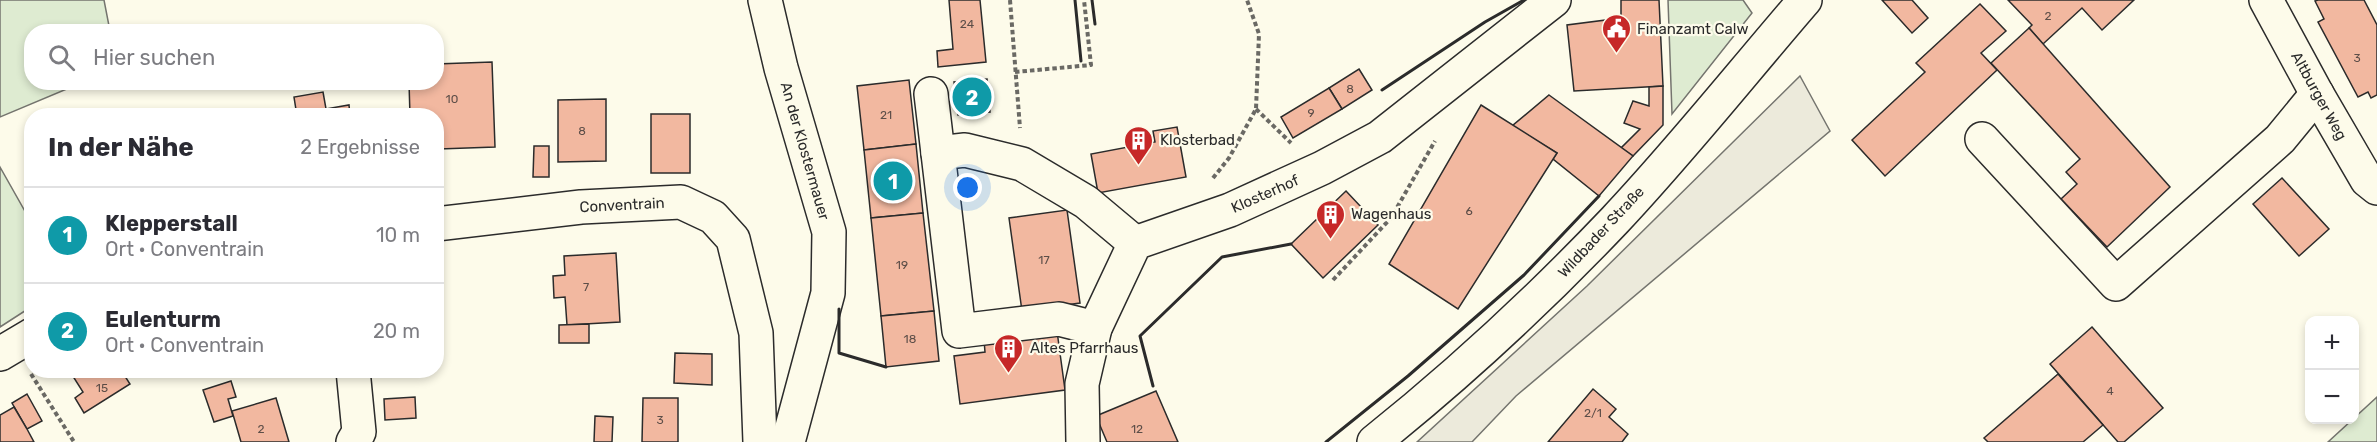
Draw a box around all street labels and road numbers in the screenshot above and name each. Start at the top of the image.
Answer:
street label: Altburger Weg [2287,49,2351,143]
street label: An der Klostermauer [777,80,833,222]
street label: Klosterhof [1228,171,1302,217]
street label: Wildbader Straße [1554,183,1648,281]
street label: Conventrain [579,194,665,216]

